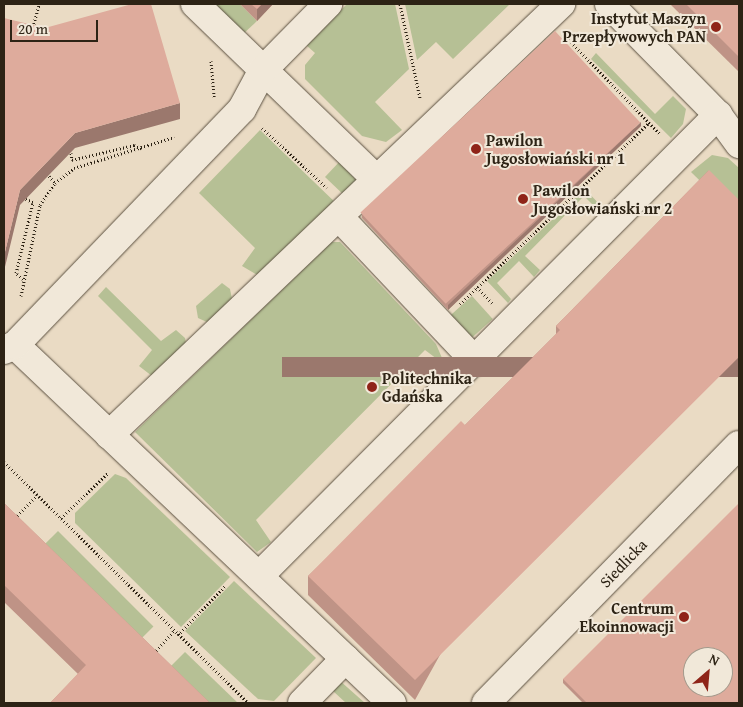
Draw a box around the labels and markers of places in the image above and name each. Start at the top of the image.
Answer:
place label: Instytut Maszyn Przepływowych PAN [563,8,706,46]
marker: Instytut Maszyn Przepływowych PAN [710,21,722,33]
place label: Pawilon Jugosłowiański nr 1 [486,130,625,168]
marker: Pawilon Jugosłowiański nr 1 [470,143,482,155]
place label: Pawilon Jugosłowiański nr 2 [533,180,672,218]
marker: Pawilon Jugosłowiański nr 2 [517,193,529,205]
place label: Politechnika Gdańska [382,368,472,406]
marker: Politechnika Gdańska [366,381,378,393]
place label: Centrum Ekoinnowacji [579,598,674,636]
marker: Centrum Ekoinnowacji [678,611,690,623]

